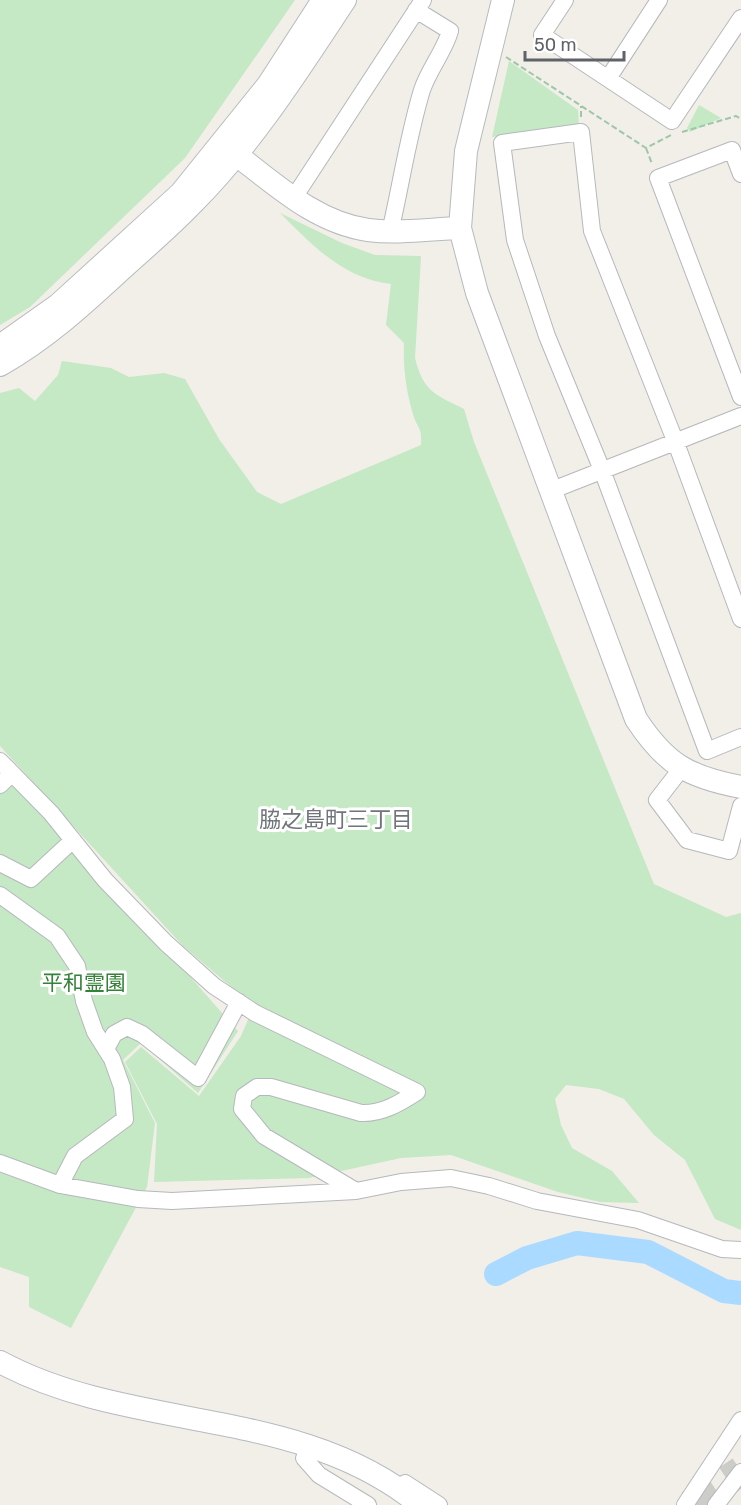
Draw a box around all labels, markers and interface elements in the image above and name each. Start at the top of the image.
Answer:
scale bar [525,24,624,62]
text: 50 m [534,34,577,56]
district label: 脇之島町三丁目 [259,806,413,833]
park label: 平和霊園 [42,970,126,995]

